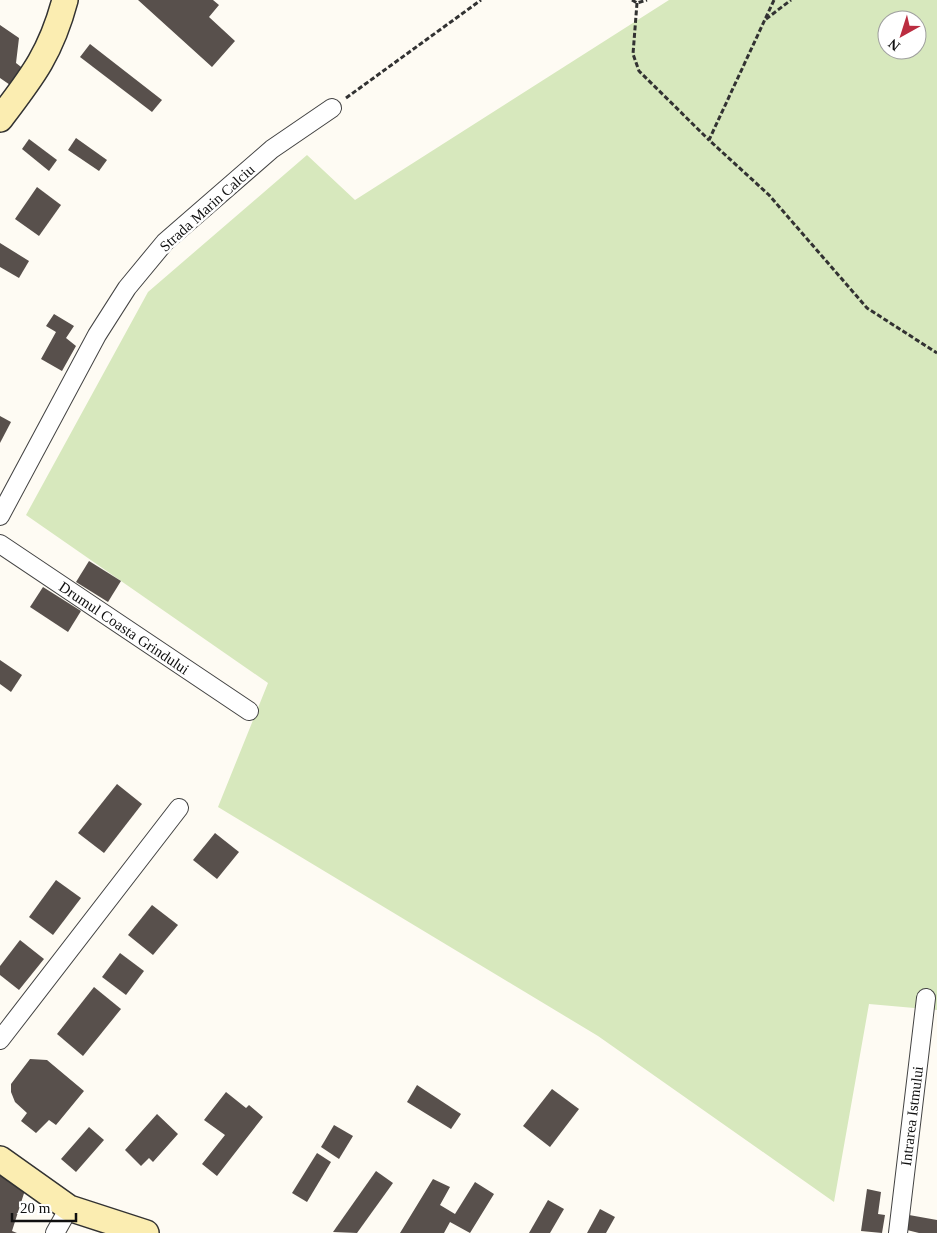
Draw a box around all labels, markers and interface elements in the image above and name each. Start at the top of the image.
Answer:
north arrow [877,10,927,60]
text: N [885,36,903,54]
street label: Strada Marin Calciu [156,161,258,255]
street label: Drumul Coasta Grindului [56,578,192,678]
street label: Intrarea Istmului [898,1065,926,1167]
scale bar [12,1190,76,1222]
text: 20 m [20,1200,51,1216]

